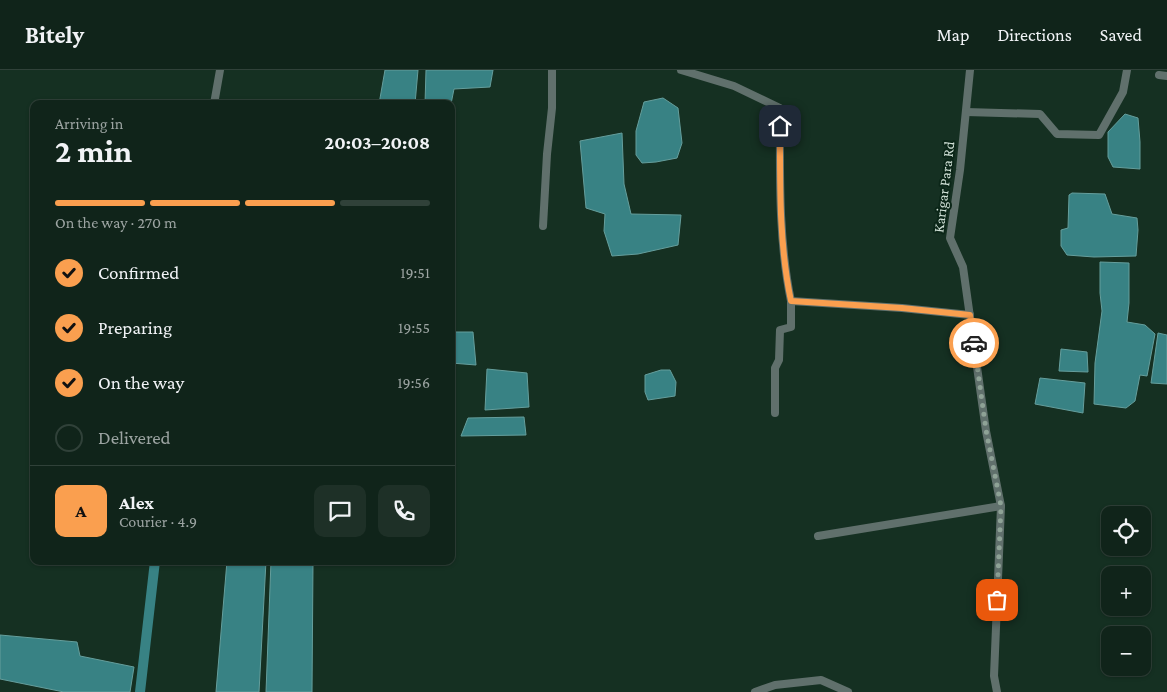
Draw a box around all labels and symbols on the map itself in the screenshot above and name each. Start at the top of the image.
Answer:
pin [759,105,801,147]
street label: Karigar Para Rd [930,140,959,234]
courier [949,318,999,368]
pin [976,579,1018,621]

